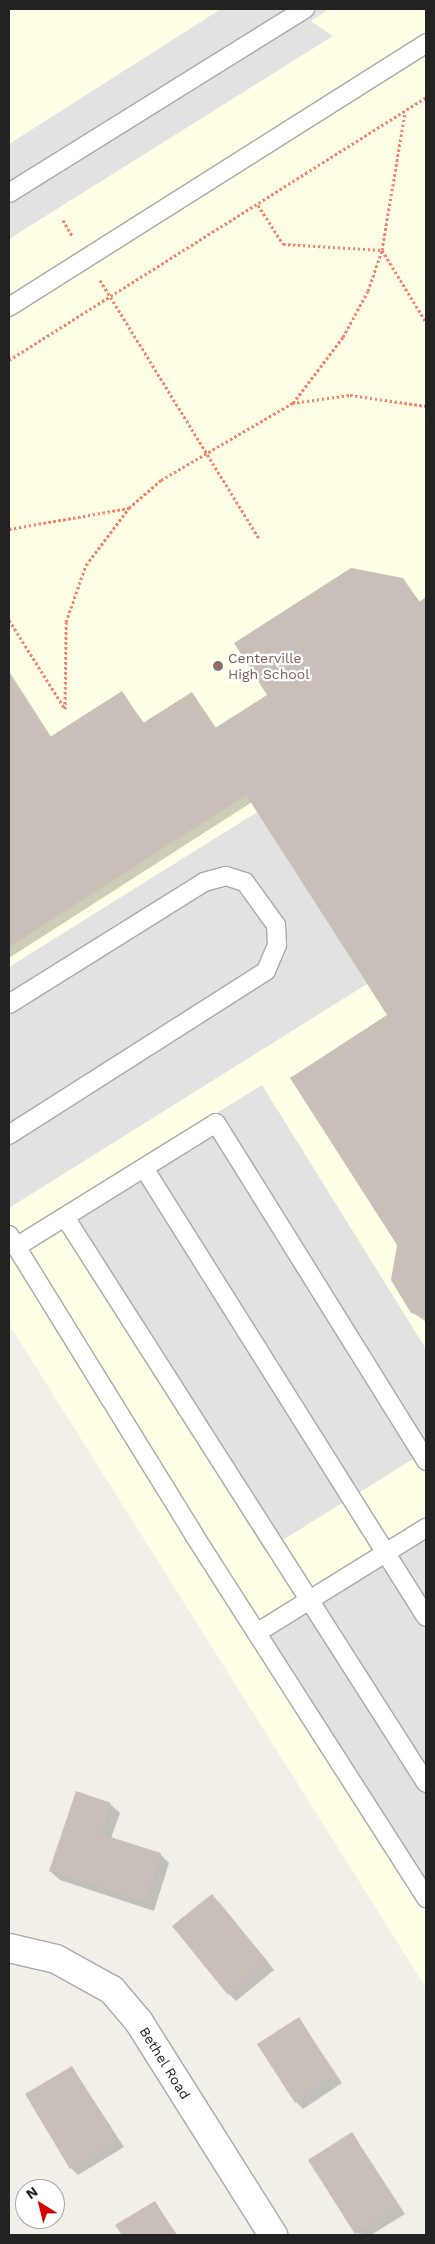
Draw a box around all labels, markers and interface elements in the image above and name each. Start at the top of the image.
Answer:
place label: Centerville High School [228,650,309,682]
marker: Centerville High School [212,660,224,672]
street label: Bethel Road [136,2023,194,2103]
north arrow [15,2179,65,2229]
text: N [23,2183,41,2202]

